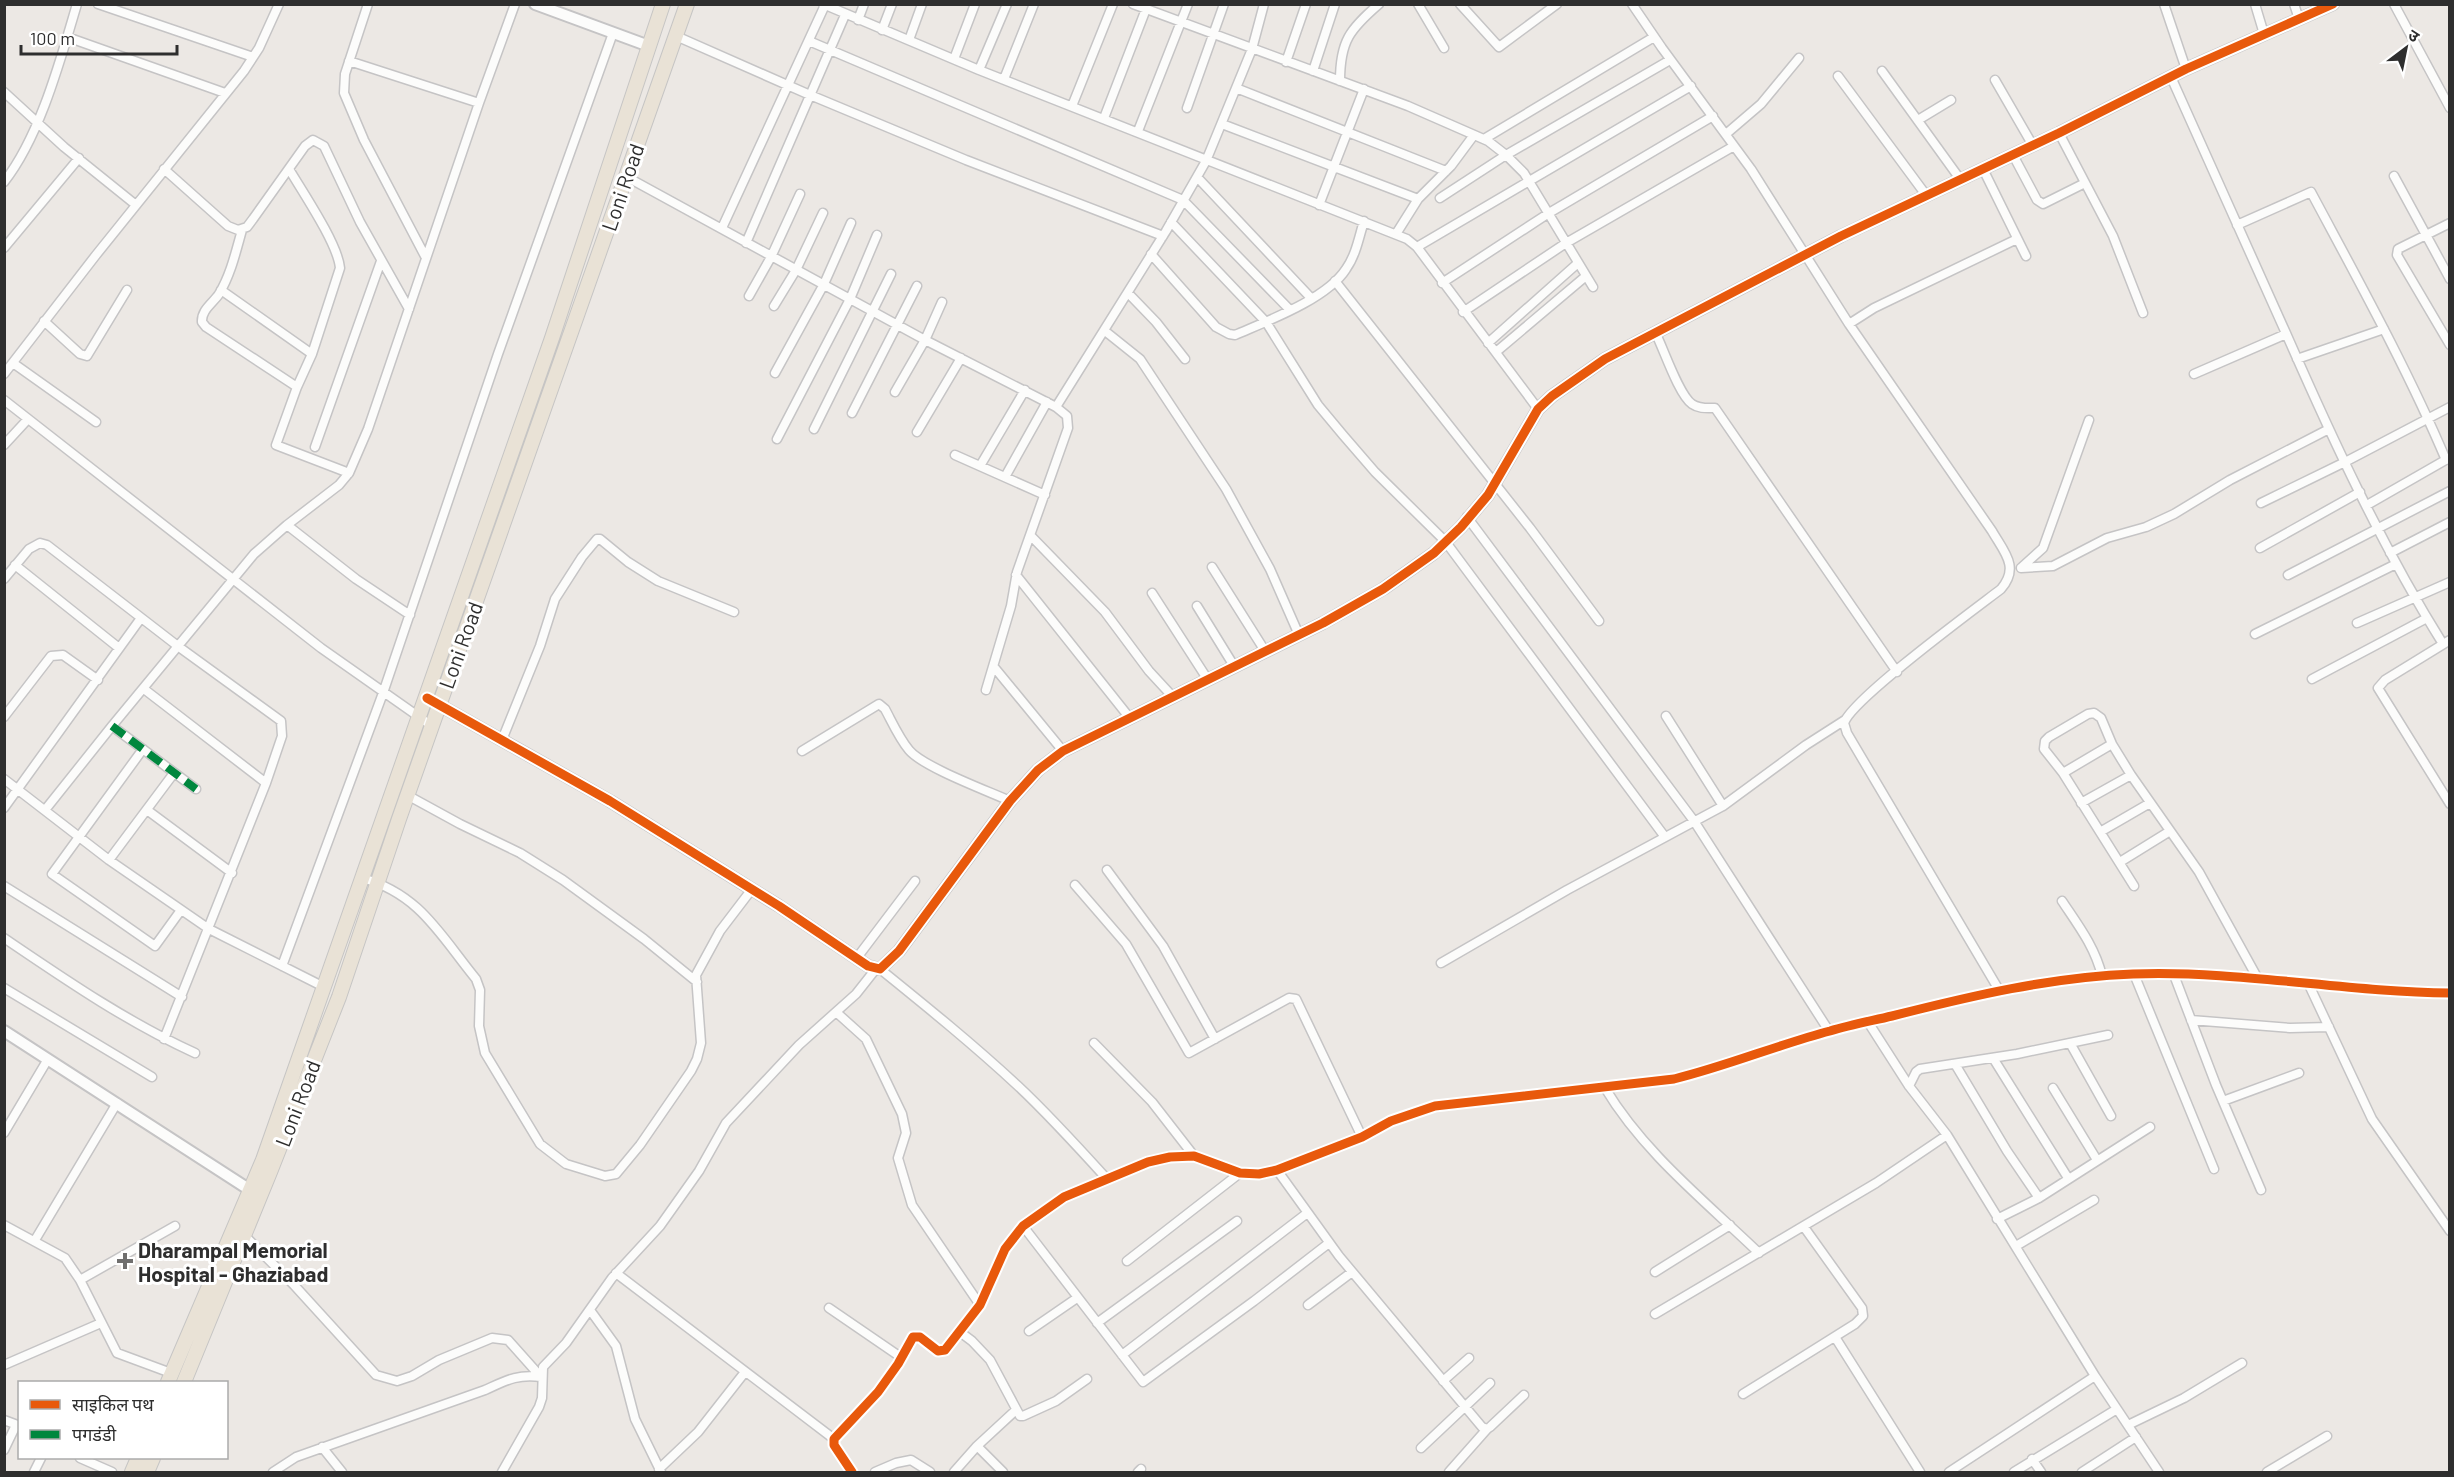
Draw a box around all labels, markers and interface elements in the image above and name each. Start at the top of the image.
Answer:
scale bar [21,18,177,56]
north arrow [2376,18,2436,78]
text: उ [2405,24,2424,46]
text: 100 m [30,27,75,49]
street label: Loni Road [595,140,649,234]
street label: Loni Road [433,598,487,692]
street label: Loni Road [269,1056,325,1150]
place label: Dharampal Memorial Hospital - Ghaziabad [138,1237,328,1286]
marker: Dharampal Memorial Hospital - Ghaziabad [116,1252,134,1270]
legend [18,1381,228,1459]
text: साइकिल पथ [72,1393,154,1415]
text: पगडंडी [72,1423,117,1445]

